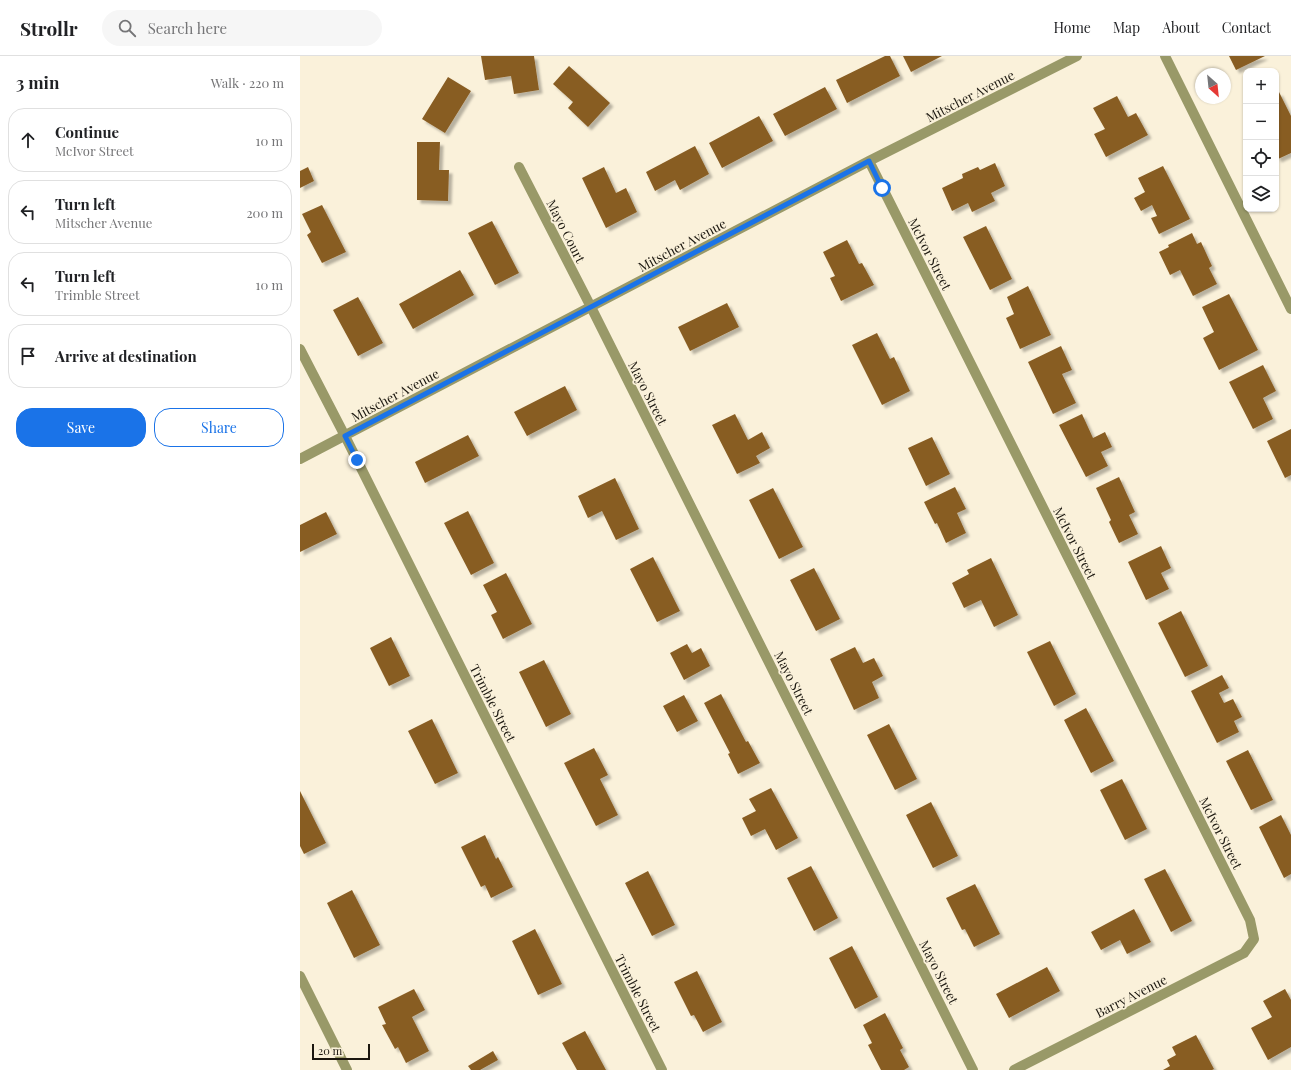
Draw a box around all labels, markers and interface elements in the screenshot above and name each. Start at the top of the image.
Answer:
search box [102,10,382,46]
text: Strollr [20,15,78,41]
icon: search [116,17,138,39]
text: Search here [148,18,227,38]
text: Home [1053,18,1091,37]
text: Map [1113,18,1140,37]
text: About [1162,18,1200,37]
text: Contact [1222,18,1271,37]
street label: Mitscher Avenue [923,66,1017,125]
north arrow [1195,68,1231,104]
map controls [1243,68,1279,212]
button: + [1243,68,1279,104]
text: 3 min [16,71,59,93]
text: Walk · 220 m [211,74,284,91]
button: − [1243,104,1279,140]
text: Continue [55,122,119,142]
icon: ahead [17,129,39,151]
text: 10 m [256,132,283,149]
button: locate [1243,140,1279,176]
text: McIvor Street [55,142,134,159]
button: layers [1243,176,1279,212]
route start [873,179,891,197]
text: Turn left [55,194,116,214]
street label: Mayo Court [543,196,590,265]
icon: left [17,201,39,223]
text: 200 m [246,204,283,221]
text: Mitscher Avenue [55,214,152,231]
street label: Mitscher Avenue [635,214,729,275]
street label: McIvor Street [905,215,956,293]
text: Turn left [55,266,116,286]
icon: left [17,273,39,295]
text: 10 m [256,276,283,293]
text: Trimble Street [55,286,140,303]
icon: arrive [17,345,39,367]
text: Arrive at destination [55,346,197,366]
street label: Mayo Street [625,358,672,428]
street label: Mitscher Avenue [348,364,442,425]
button: Save [16,408,146,447]
button: Share [154,408,284,447]
route end [348,451,366,469]
street label: McIvor Street [1050,504,1101,582]
street label: Mayo Street [771,648,818,718]
street label: Trimble Street [467,661,520,745]
street label: McIvor Street [1196,794,1247,872]
street label: Mayo Street [916,937,963,1007]
street label: Trimble Street [612,951,665,1035]
street label: Barry Avenue [1092,970,1170,1021]
scale bar [312,1042,370,1061]
text: 20 m [318,1043,342,1058]

